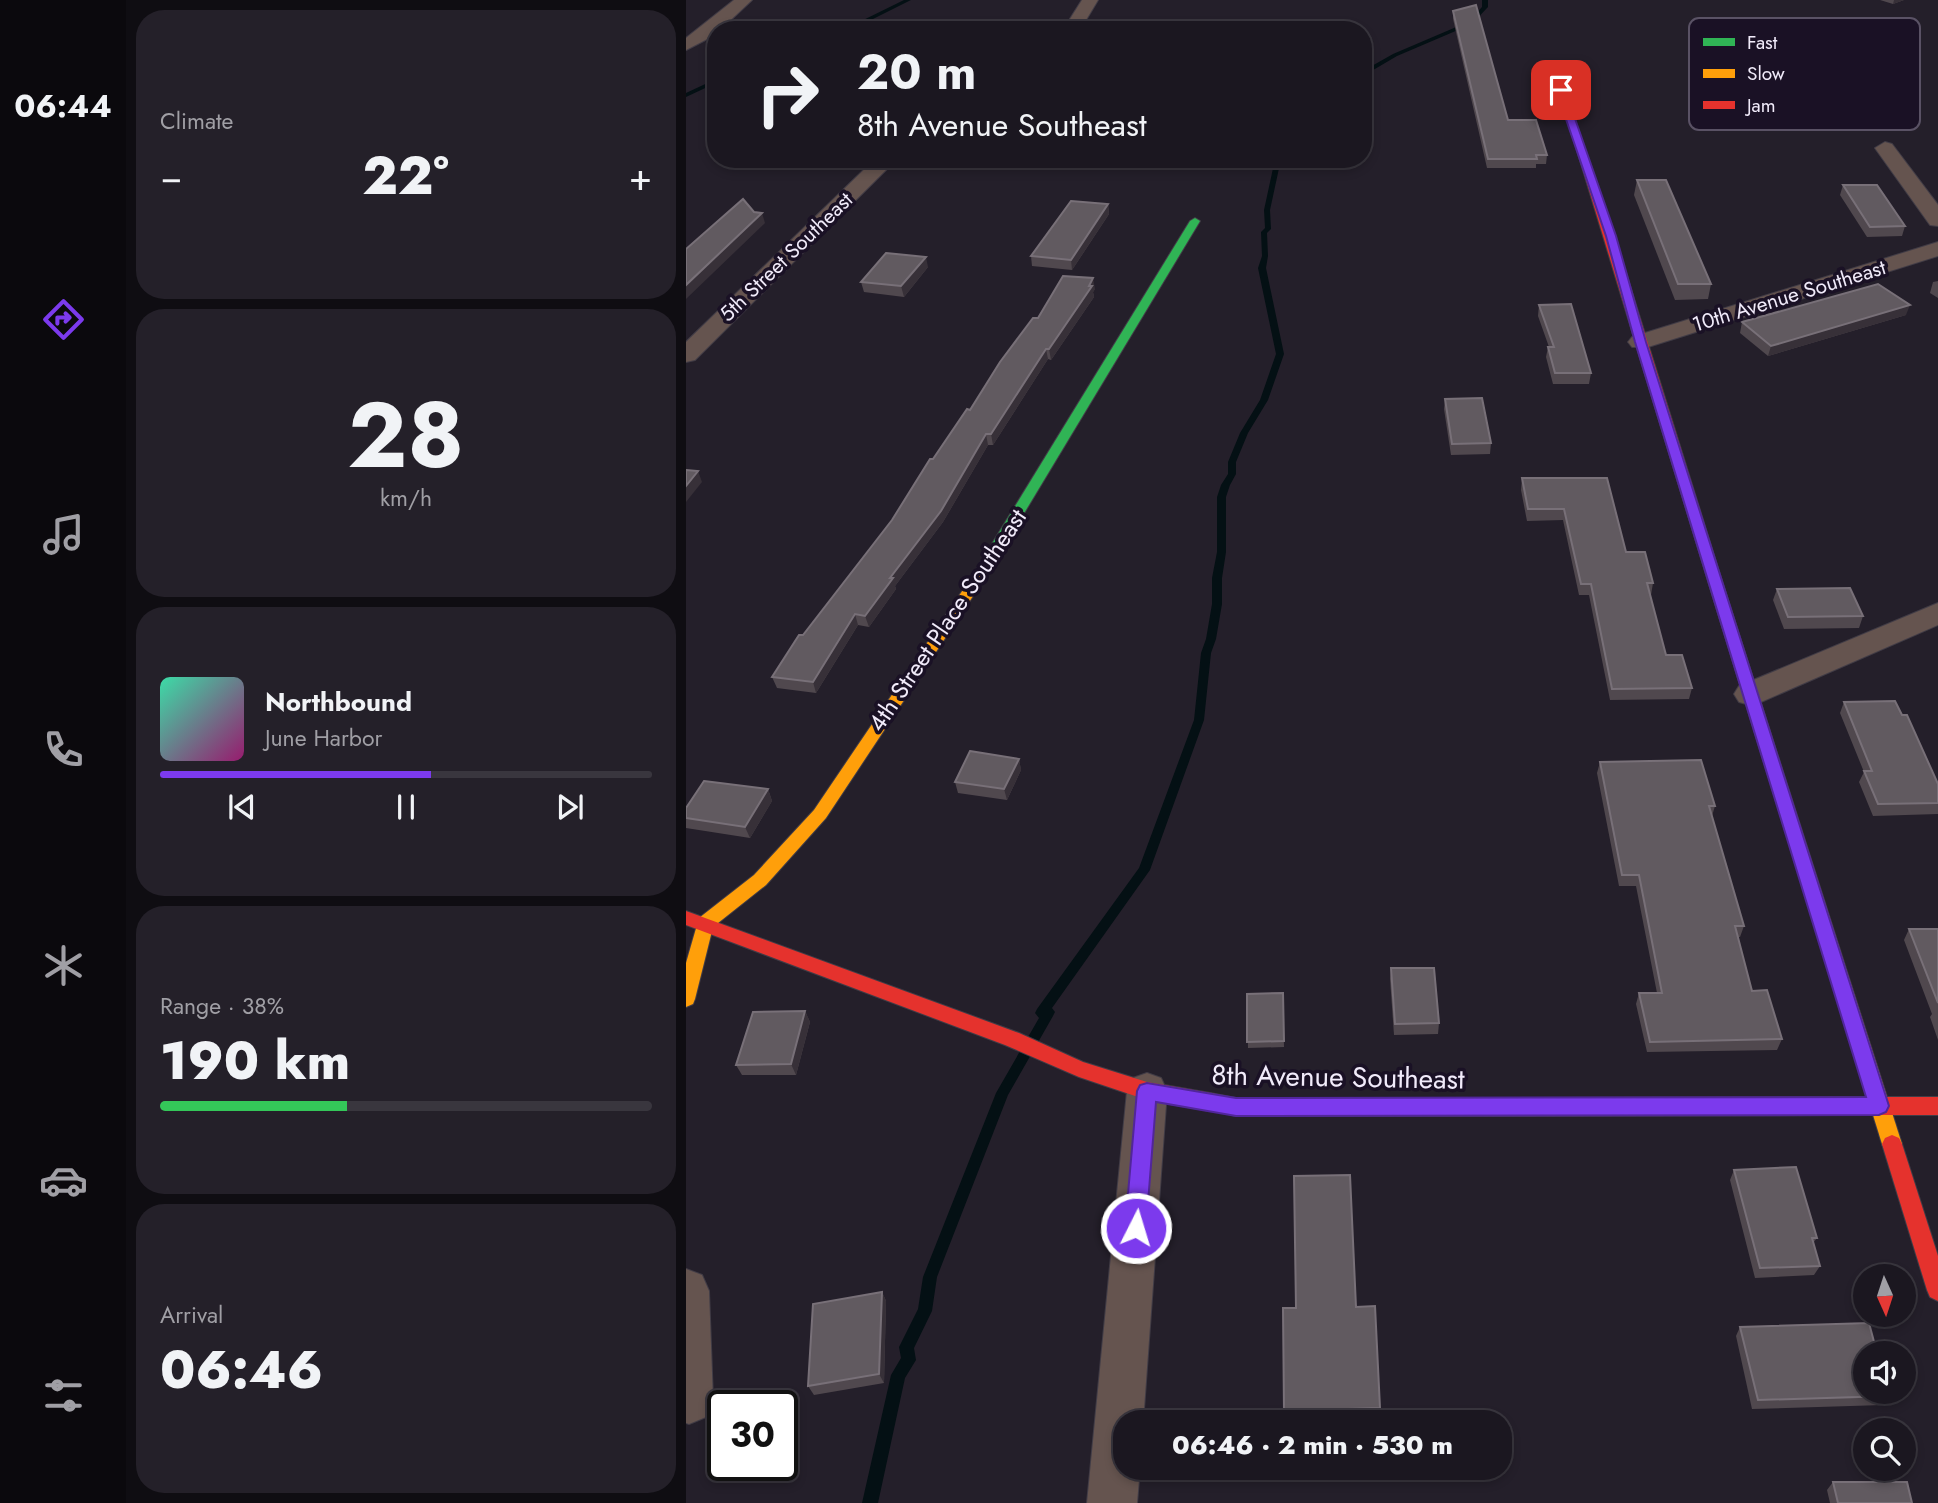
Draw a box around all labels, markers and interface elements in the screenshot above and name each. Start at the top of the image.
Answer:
legend [1689,18,1920,130]
text: Fast [1747,29,1778,56]
text: 20 m [857,37,976,107]
icon: right [742,49,833,140]
pin [1531,60,1591,120]
text: Slow [1747,60,1785,87]
icon: arrive [1542,71,1580,109]
text: 06:44 [14,83,112,129]
text: Jam [1744,92,1776,119]
text: 8th Avenue Southeast [857,102,1147,148]
text: Climate [160,104,233,138]
text: 22° [362,138,449,214]
text: − [160,149,182,204]
text: + [629,149,652,204]
street label: 5th Street Southeast [713,185,859,329]
street label: 10th Avenue Southeast [1689,252,1889,340]
icon: directions [39,295,88,344]
text: 28 [348,370,464,501]
text: km/h [380,481,432,515]
street label: 4th Street Place Southeast [859,501,1035,738]
icon: music [39,510,88,559]
text: Northbound [265,683,412,721]
text: June Harbor [265,721,382,755]
icon: phone [39,725,88,774]
icon: previous [223,788,261,826]
icon: pause [387,788,425,826]
icon: next [551,788,589,826]
icon: climate [39,941,88,990]
text: Range · 38% [160,989,284,1023]
text: 190 km [160,1023,350,1099]
street label: 8th Avenue Southeast [1211,1054,1465,1100]
icon: car [39,1156,88,1205]
position arrow [1099,1191,1173,1265]
north arrow [1853,1264,1916,1326]
map controls [1853,1264,1916,1481]
text: Arrival [160,1298,223,1332]
text: 06:46 [160,1332,323,1408]
button: sound [1853,1341,1916,1404]
icon: filters [39,1371,88,1420]
speed limit sign: 30 [707,1390,798,1481]
button: search [1853,1418,1916,1481]
text: 06:46 · 2 min · 530 m [1172,1426,1453,1464]

